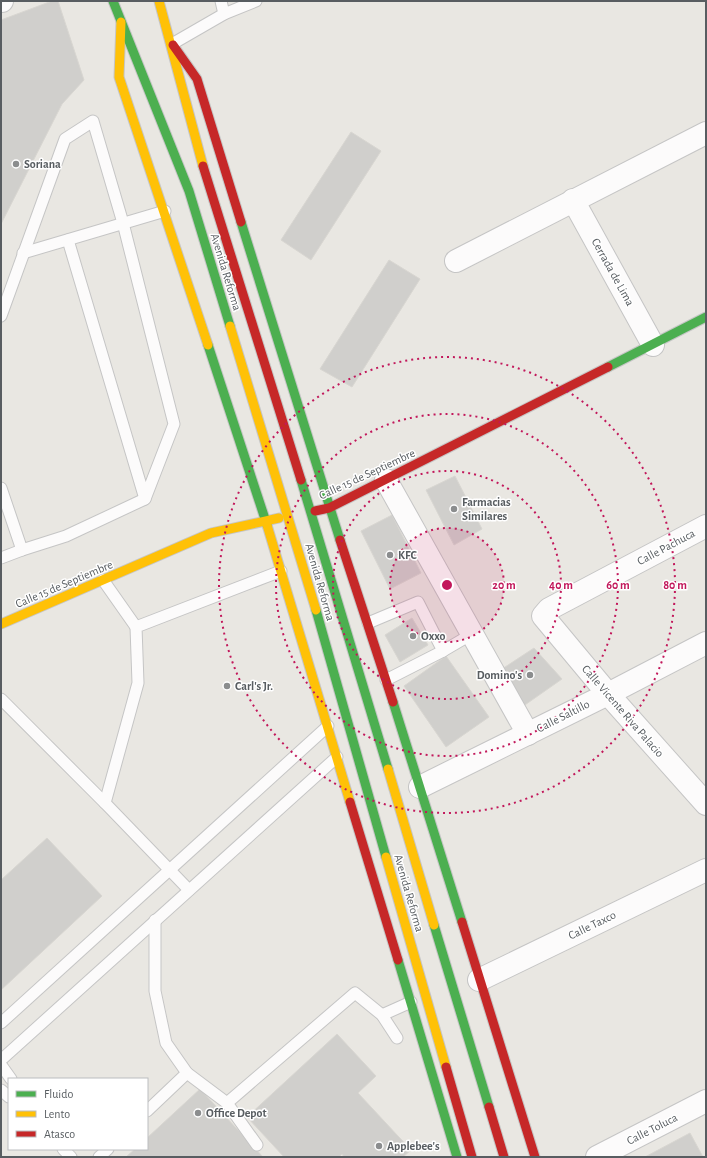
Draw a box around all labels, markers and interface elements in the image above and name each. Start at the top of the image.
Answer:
place label: Soriana [24,158,61,170]
marker: Soriana [11,159,21,169]
street label: Avenida Reforma [209,232,244,312]
street label: Cerrada de Lima [590,236,637,308]
street label: Calle 15 de Septiembre [317,446,417,502]
place label: Farmacias Similares [462,496,511,522]
marker: Farmacias Similares [449,504,459,514]
street label: Calle Pachuca [635,527,697,567]
street label: Avenida Reforma [303,542,337,623]
place label: KFC [398,549,417,561]
marker: KFC [385,550,395,560]
street label: Calle 15 de Septiembre [14,558,114,610]
centre of rings [440,578,454,592]
text: 20 m [492,579,516,591]
text: 40 m [549,579,573,591]
text: 60 m [606,579,630,591]
text: 80 m [663,579,687,591]
place label: Oxxo [421,630,446,642]
marker: Oxxo [408,631,418,641]
street label: Calle Vicente Riva Palacio [580,663,666,759]
place label: Domino's [477,669,522,681]
marker: Domino's [525,670,535,680]
place label: Carl's Jr. [235,680,273,692]
marker: Carl's Jr. [222,681,232,691]
street label: Calle Saltillo [535,698,592,734]
street label: Avenida Reforma [392,853,426,934]
street label: Calle Taxco [566,908,618,942]
legend [8,1078,148,1150]
text: Fluido [44,1088,73,1100]
place label: Office Depot [206,1107,267,1119]
text: Lento [44,1108,70,1120]
marker: Office Depot [193,1108,203,1118]
street label: Calle Toluca [625,1111,680,1147]
text: Atasco [44,1128,75,1140]
place label: Applebee's [387,1140,440,1152]
marker: Applebee's [374,1141,384,1151]

